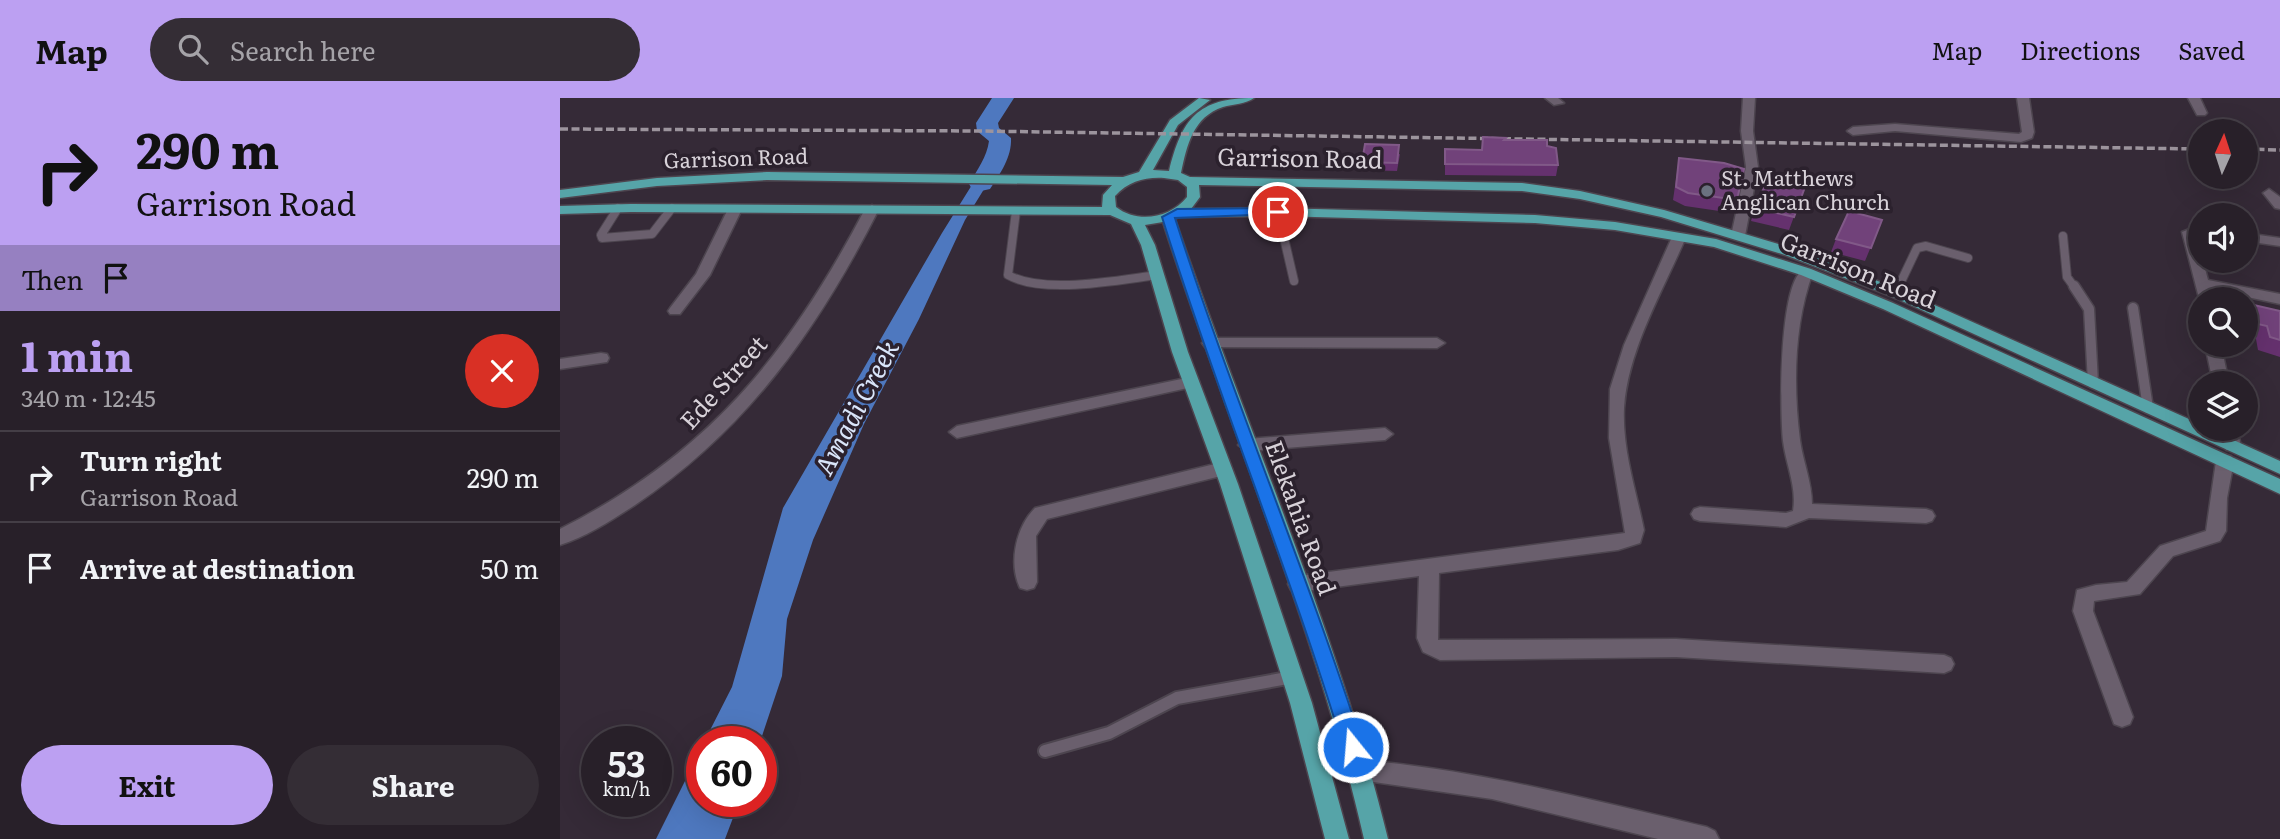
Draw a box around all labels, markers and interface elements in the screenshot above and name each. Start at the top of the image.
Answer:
search box [150,18,640,81]
text: Map [35,25,108,74]
icon: search [174,30,212,68]
text: Search here [230,30,376,69]
text: Map [1931,32,1982,67]
text: Directions [2020,32,2140,67]
text: Saved [2178,32,2245,67]
text: 290 m [136,111,279,184]
north arrow [2188,119,2258,189]
map controls [2188,119,2258,441]
icon: right [21,126,112,217]
street label: Garrison Road [663,138,809,175]
street label: Garrison Road [1217,138,1383,175]
place label: St. Matthews Anglican Church [1721,161,1890,216]
text: Garrison Road [136,178,356,226]
pin [1248,182,1308,242]
marker: St. Matthews Anglican Church [1699,183,1715,199]
icon: arrive [1259,193,1297,231]
button: sound [2188,203,2258,273]
street label: Garrison Road [1776,222,1942,316]
text: Then [21,259,83,298]
icon: arrive [97,259,135,297]
button: search [2188,287,2258,357]
text: 1 min [21,323,133,385]
street label: Ede Street [670,326,774,436]
water label: Amadi Creek [803,331,907,482]
button: close [465,334,539,408]
button: layers [2188,371,2258,441]
text: 340 m · 12:45 [21,380,156,414]
street label: Elekahia Road [1258,435,1347,600]
text: Turn right [80,440,222,479]
text: 290 m [467,457,539,496]
icon: right [21,458,59,496]
text: Garrison Road [80,479,238,513]
text: Arrive at destination [80,548,355,587]
text: 50 m [480,548,539,587]
icon: arrive [21,549,59,587]
position arrow [1316,710,1390,784]
speed limit sign: 60 [686,726,777,817]
text: 53 [607,736,646,788]
button: Exit [21,745,273,825]
button: Share [287,745,539,825]
text: km/h [603,775,650,802]

